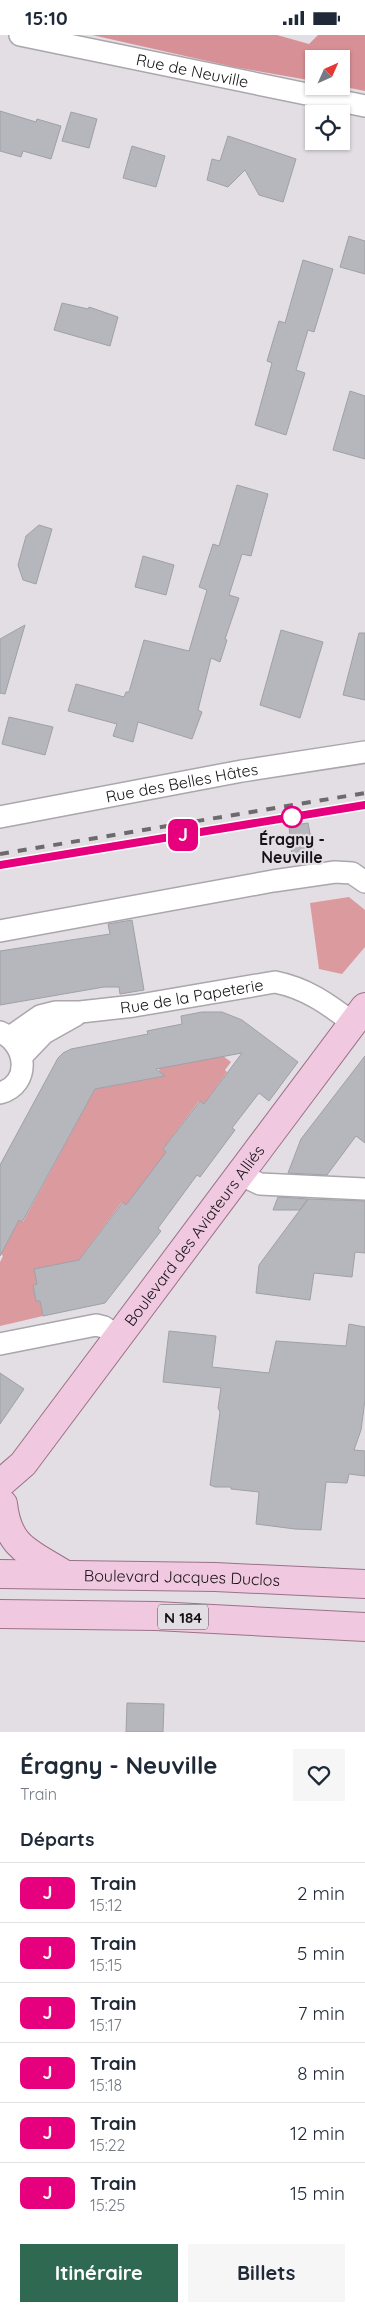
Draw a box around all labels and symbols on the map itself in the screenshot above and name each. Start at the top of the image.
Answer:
street label: Rue de Neuville [134,49,250,92]
north arrow [305,50,350,95]
street label: Rue des Belles Hâtes [104,759,259,807]
marker: Éragny - Neuville [281,806,303,828]
line badge: J [167,819,199,851]
place label: Éragny - Neuville [259,829,325,867]
street label: Rue de la Papeterie [119,974,265,1017]
street label: Boulevard des Aviateurs Alliés [120,1141,268,1330]
street label: Boulevard Jacques Duclos [84,1565,281,1590]
road number: N 184 [158,1605,208,1629]

